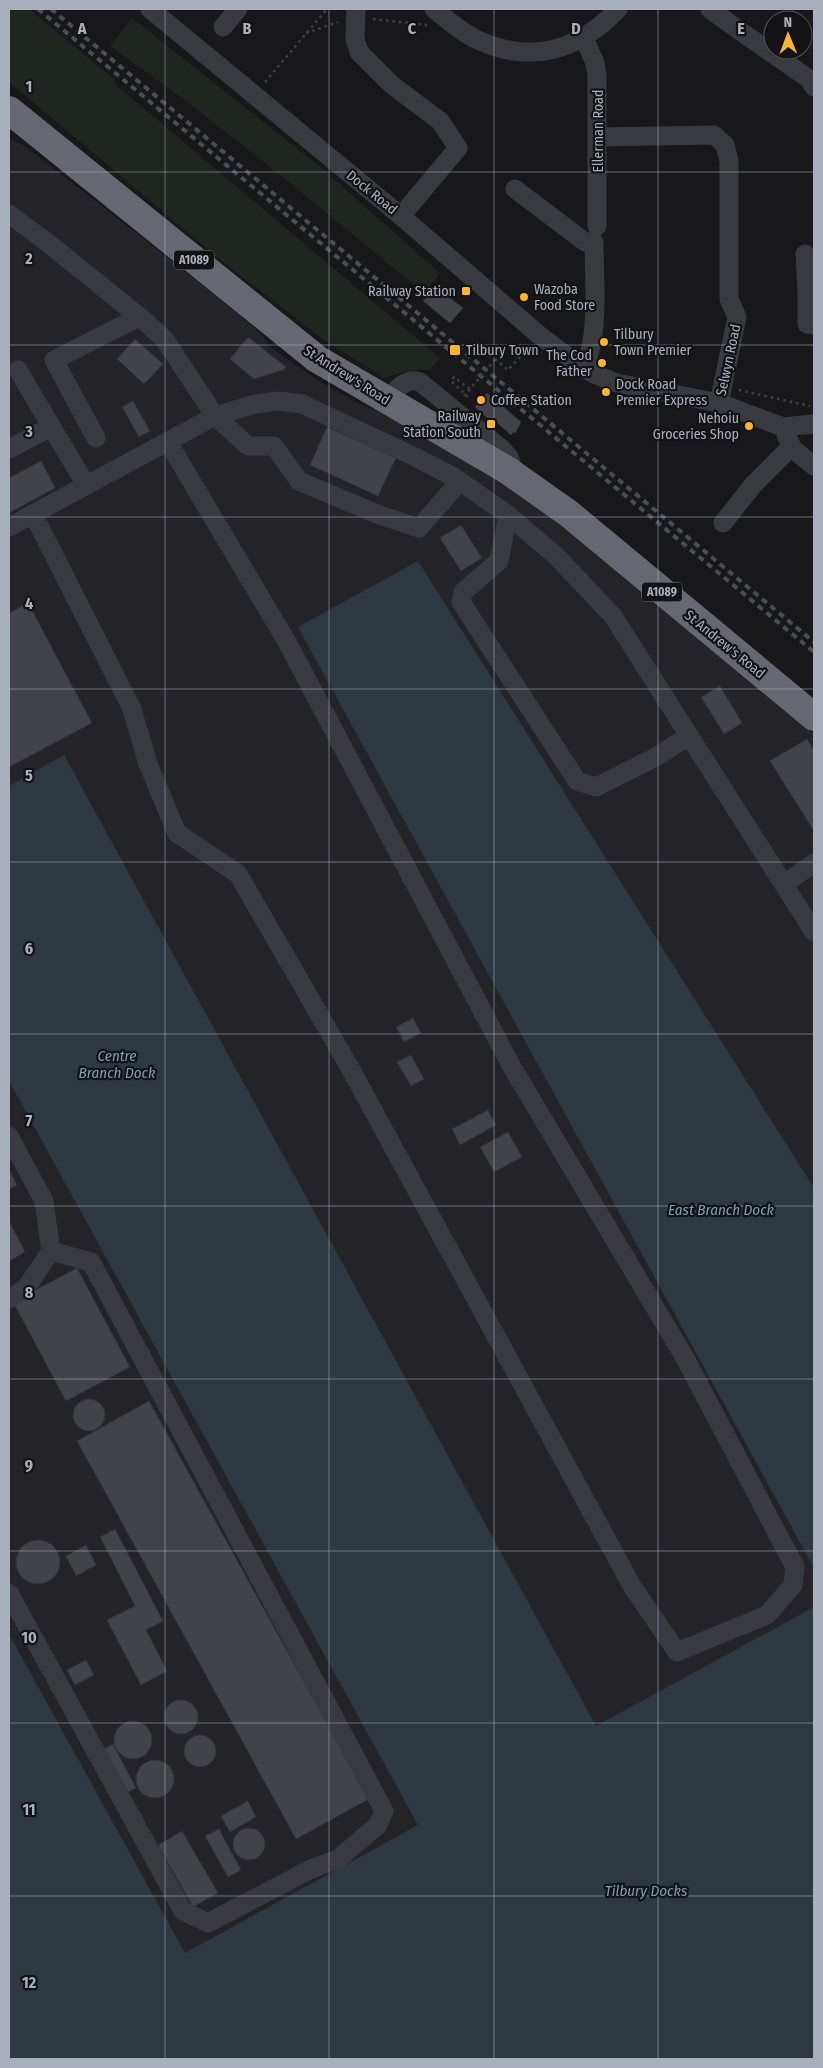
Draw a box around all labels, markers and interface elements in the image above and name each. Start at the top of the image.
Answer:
north arrow [763,10,813,60]
text: N [783,14,792,31]
text: A [77,19,87,38]
text: B [243,19,252,38]
text: C [408,19,417,38]
text: D [571,19,581,38]
text: E [737,19,745,38]
text: 1 [26,77,32,96]
street label: Ellerman Road [590,90,607,172]
street label: Dock Road [343,167,400,218]
text: 2 [24,249,33,268]
road number: A1089 [174,250,214,270]
place label: Wazoba Food Store [534,281,595,314]
place label: Railway Station [368,283,456,300]
marker: Railway Station [460,285,472,297]
marker: Wazoba Food Store [518,291,530,303]
street label: Selwyn Road [713,323,744,397]
place label: Tilbury Town Premier [614,326,692,359]
marker: Tilbury Town Premier [598,336,610,348]
street label: St Andrew's Road [300,342,393,409]
place label: Tilbury Town [466,342,539,359]
marker: Tilbury Town [448,343,462,357]
place label: The Cod Father [546,347,592,380]
marker: The Cod Father [596,357,608,369]
place label: Dock Road Premier Express [616,376,707,409]
marker: Dock Road Premier Express [600,386,612,398]
place label: Coffee Station [491,392,572,409]
marker: Coffee Station [475,394,487,406]
place label: Railway Station South [403,408,482,441]
place label: Nehoiu Groceries Shop [653,410,739,443]
marker: Railway Station South [485,418,497,430]
marker: Nehoiu Groceries Shop [743,420,755,432]
text: 3 [24,422,33,441]
road number: A1089 [642,582,682,602]
text: 4 [25,594,33,613]
street label: St Andrew's Road [681,607,768,682]
text: 5 [25,766,33,785]
text: 6 [25,939,33,958]
water label: Centre Branch Dock [79,1047,156,1082]
text: 7 [26,1111,33,1130]
water label: East Branch Dock [668,1201,775,1219]
text: 8 [25,1283,34,1302]
text: 9 [25,1456,33,1475]
text: 10 [21,1628,37,1647]
text: 11 [22,1800,36,1819]
water label: Tilbury Docks [605,1882,688,1900]
text: 12 [22,1973,37,1992]

